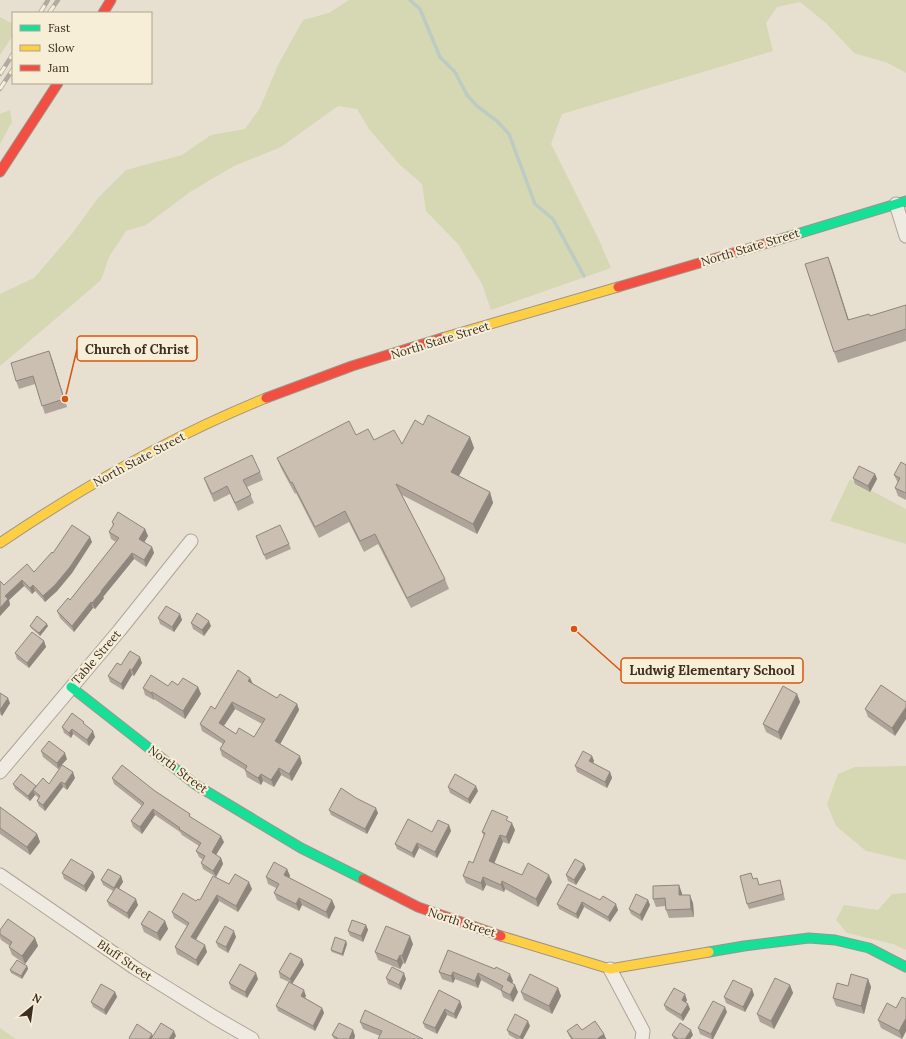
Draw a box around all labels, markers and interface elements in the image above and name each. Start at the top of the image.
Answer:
legend [12,12,152,84]
text: Fast [48,20,71,35]
text: Slow [48,40,75,55]
text: Jam [47,60,69,75]
street label: North State Street [699,225,801,269]
street label: North State Street [389,318,491,362]
callout: Church of Christ [77,336,197,361]
text: Church of Christ [85,341,190,358]
street label: North State Street [90,428,188,490]
street label: Table Street [68,626,124,687]
callout: Ludwig Elementary School [621,658,803,683]
text: Ludwig Elementary School [629,662,795,679]
street label: North Street [145,742,211,796]
street label: North Street [426,904,498,940]
street label: Bluff Street [95,936,156,984]
north arrow [12,987,52,1027]
text: N [30,990,44,1007]

